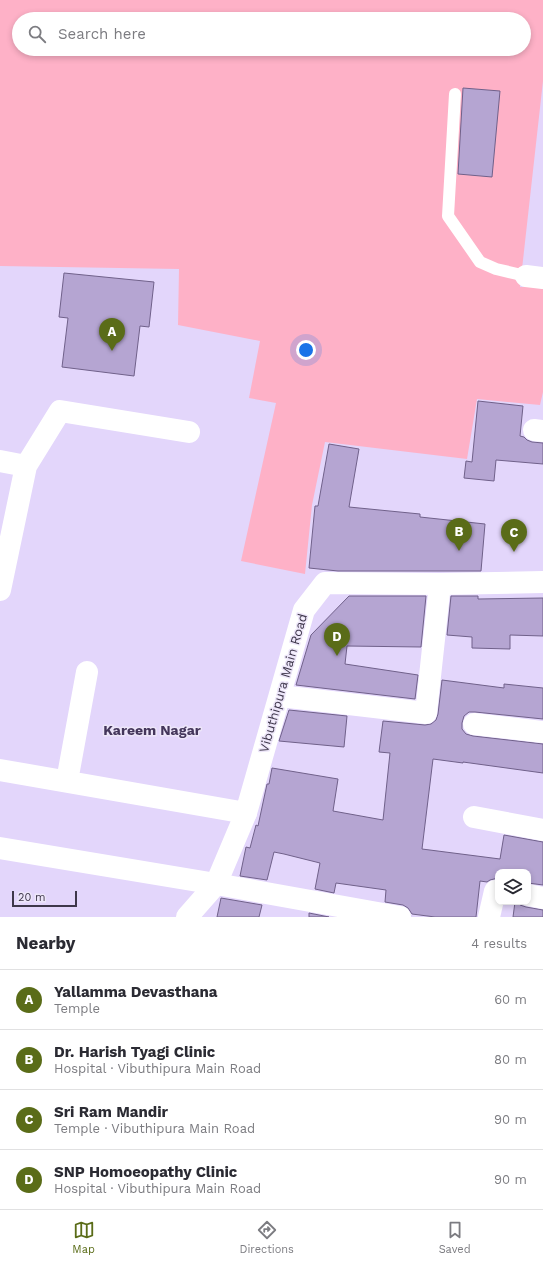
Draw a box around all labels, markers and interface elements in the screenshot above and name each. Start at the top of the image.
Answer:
search box [12,12,531,56]
icon: search [26,23,48,45]
text: Search here [58,25,146,43]
pin: A [99,318,125,351]
your location [296,340,316,360]
pin: B [446,518,472,551]
pin: C [501,519,527,552]
street label: Vibuthipura Main Road [256,612,310,754]
pin: D [324,623,350,656]
district label: Kareem Nagar [103,722,201,738]
map controls [495,869,531,905]
button: layers [495,869,531,905]
scale bar [12,889,77,908]
text: 20 m [18,891,46,904]
text: Nearby [16,933,75,953]
text: 4 results [471,936,527,951]
text: Yallamma Devasthana [54,983,218,1001]
text: A [25,992,33,1007]
text: 60 m [494,992,527,1007]
text: Temple [54,1001,100,1016]
text: Dr. Harish Tyagi Clinic [54,1043,215,1061]
text: B [25,1052,33,1067]
text: 80 m [494,1052,527,1067]
text: Hospital · Vibuthipura Main Road [54,1061,261,1076]
text: Sri Ram Mandir [54,1103,168,1121]
text: C [25,1112,33,1127]
text: 90 m [494,1112,527,1127]
text: Temple · Vibuthipura Main Road [54,1121,255,1136]
text: SNP Homoeopathy Clinic [54,1163,237,1181]
text: D [24,1172,34,1187]
text: 90 m [494,1172,527,1187]
text: Hospital · Vibuthipura Main Road [54,1181,261,1196]
tab: Map [72,1219,95,1256]
tab: Directions [240,1219,294,1256]
tab: Saved [439,1219,471,1256]

